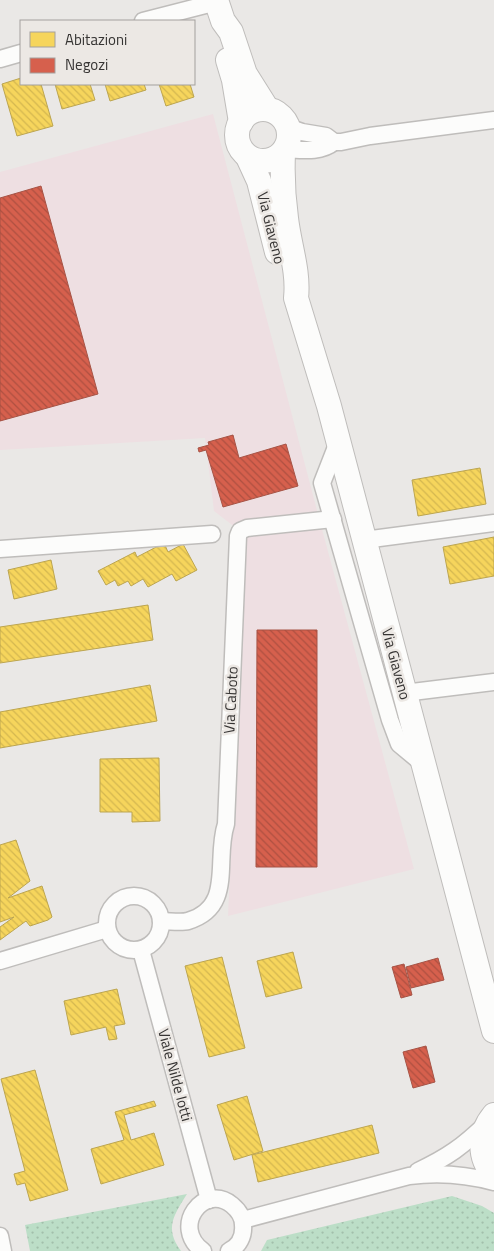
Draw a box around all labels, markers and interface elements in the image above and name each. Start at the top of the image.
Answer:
legend [20,20,195,85]
text: Abitazioni [65,28,127,51]
text: Negozi [65,53,108,76]
street label: Via Giaveno [251,189,292,266]
street label: Via Giaveno [376,625,417,702]
street label: Via Caboto [217,666,244,734]
street label: Viale Nilde Iotti [152,1026,199,1124]

